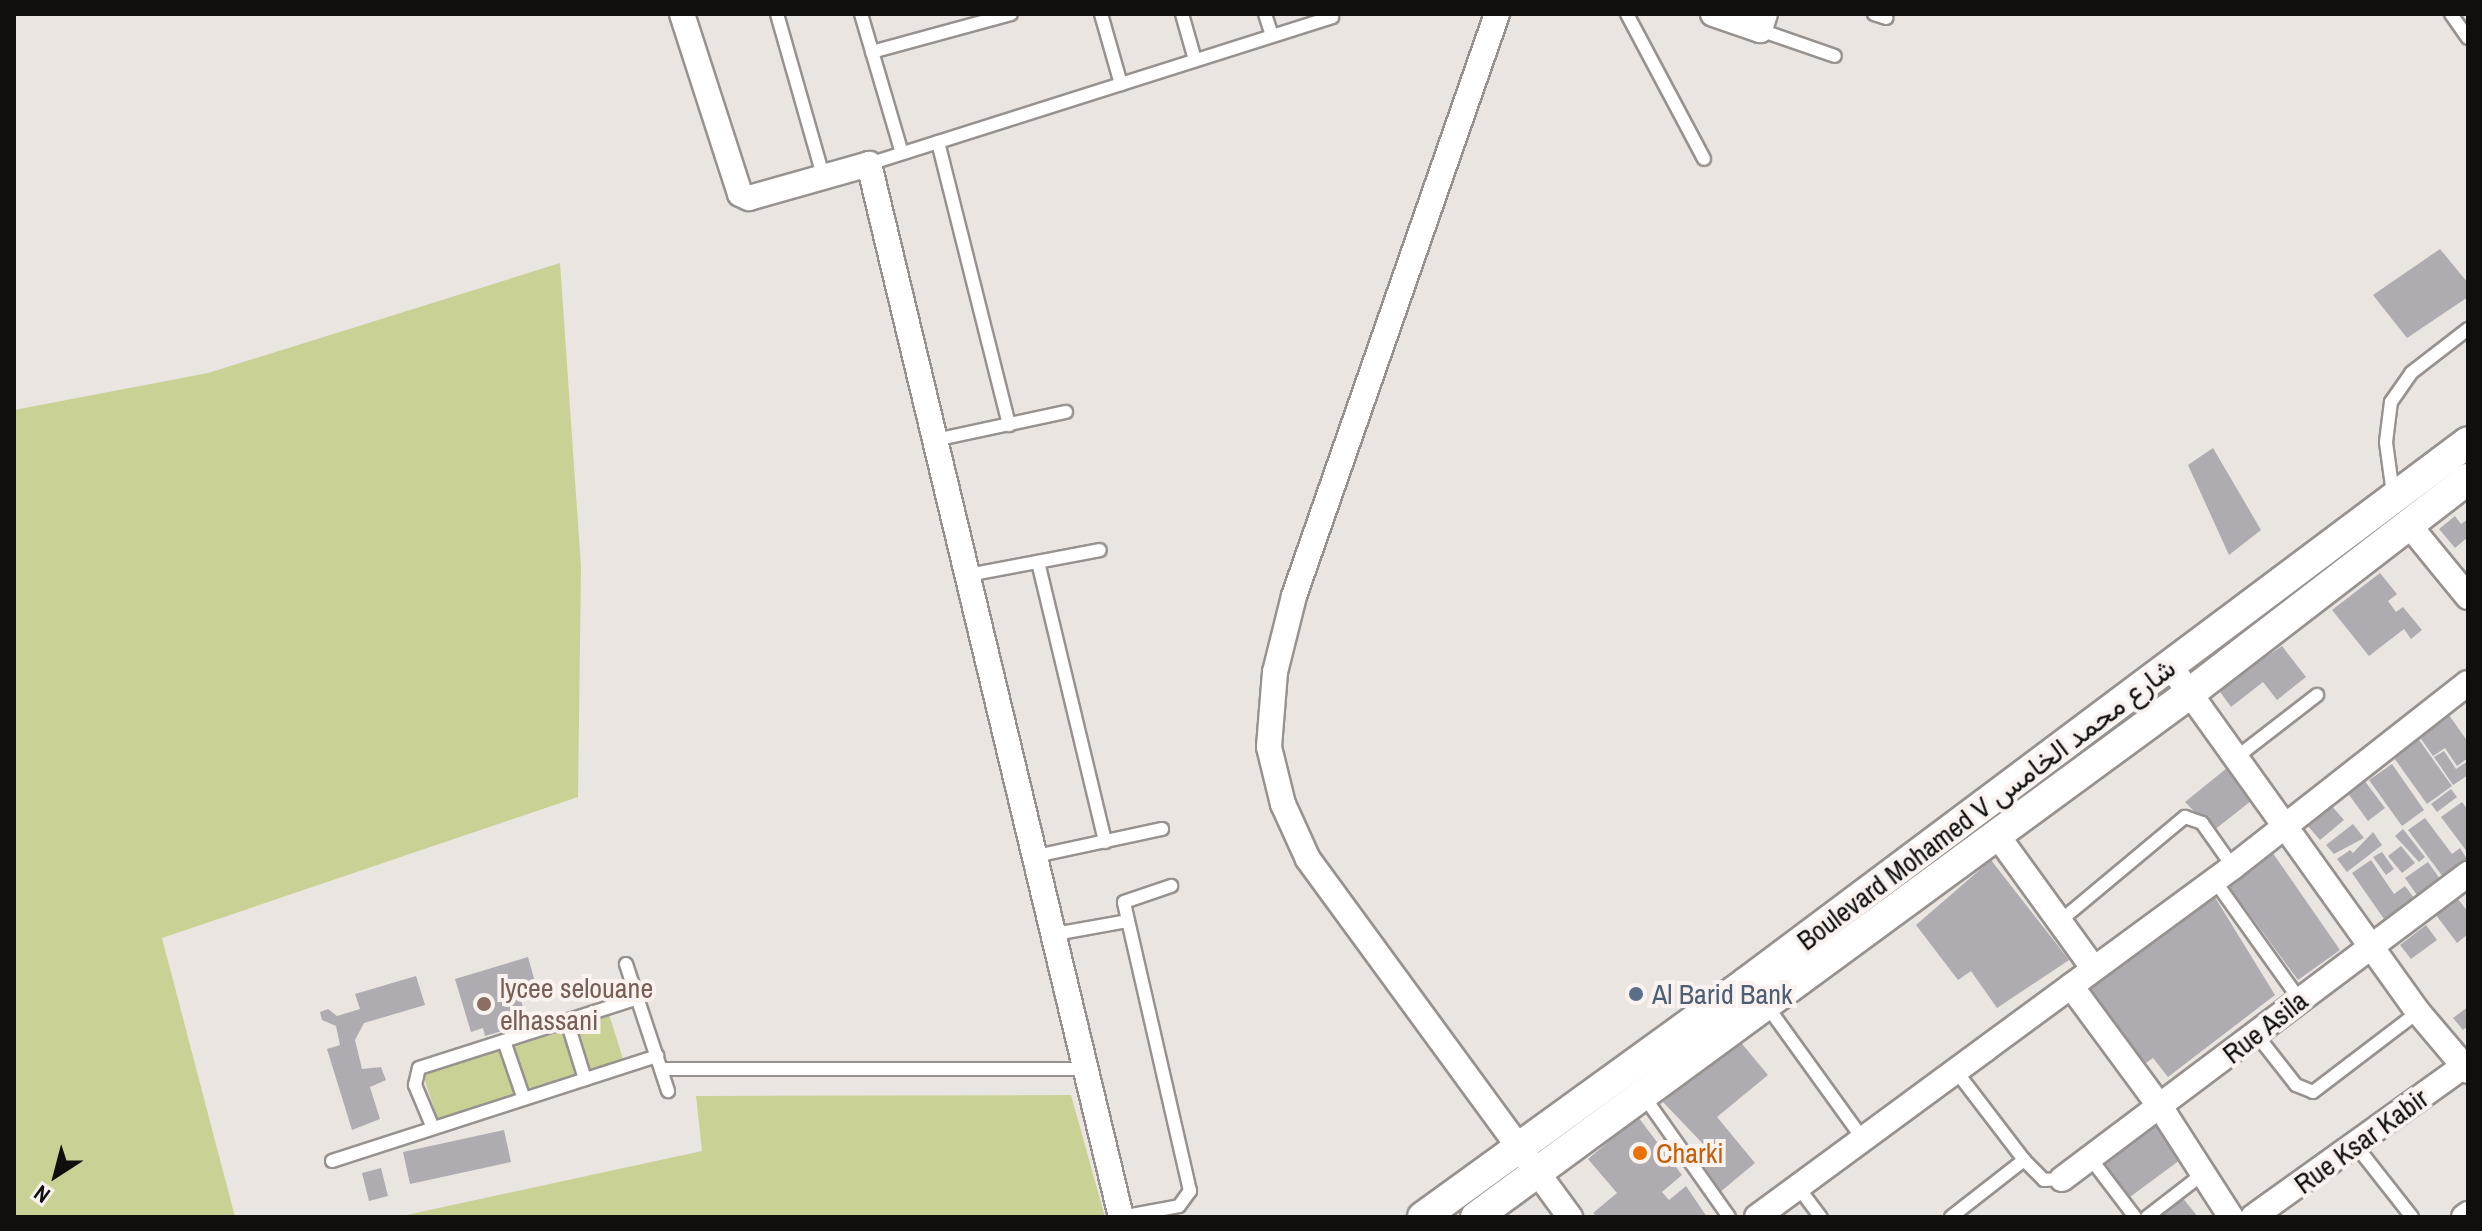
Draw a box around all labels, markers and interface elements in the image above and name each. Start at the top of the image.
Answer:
street label: Boulevard Mohamed V شارع محمد الخامس [1790,651,2182,957]
place label: lycee selouane elhassani [500,971,653,1037]
place label: Al Barid Bank [1652,977,1792,1011]
street label: Rue Asila [2215,983,2315,1071]
marker: Al Barid Bank [1627,985,1645,1003]
marker: lycee selouane elhassani [475,995,493,1013]
street label: Rue Ksar Kabir [2288,1081,2434,1201]
north arrow [16,1135,96,1215]
place label: Charki [1656,1136,1724,1170]
marker: Charki [1631,1144,1649,1162]
text: N [28,1178,56,1210]

